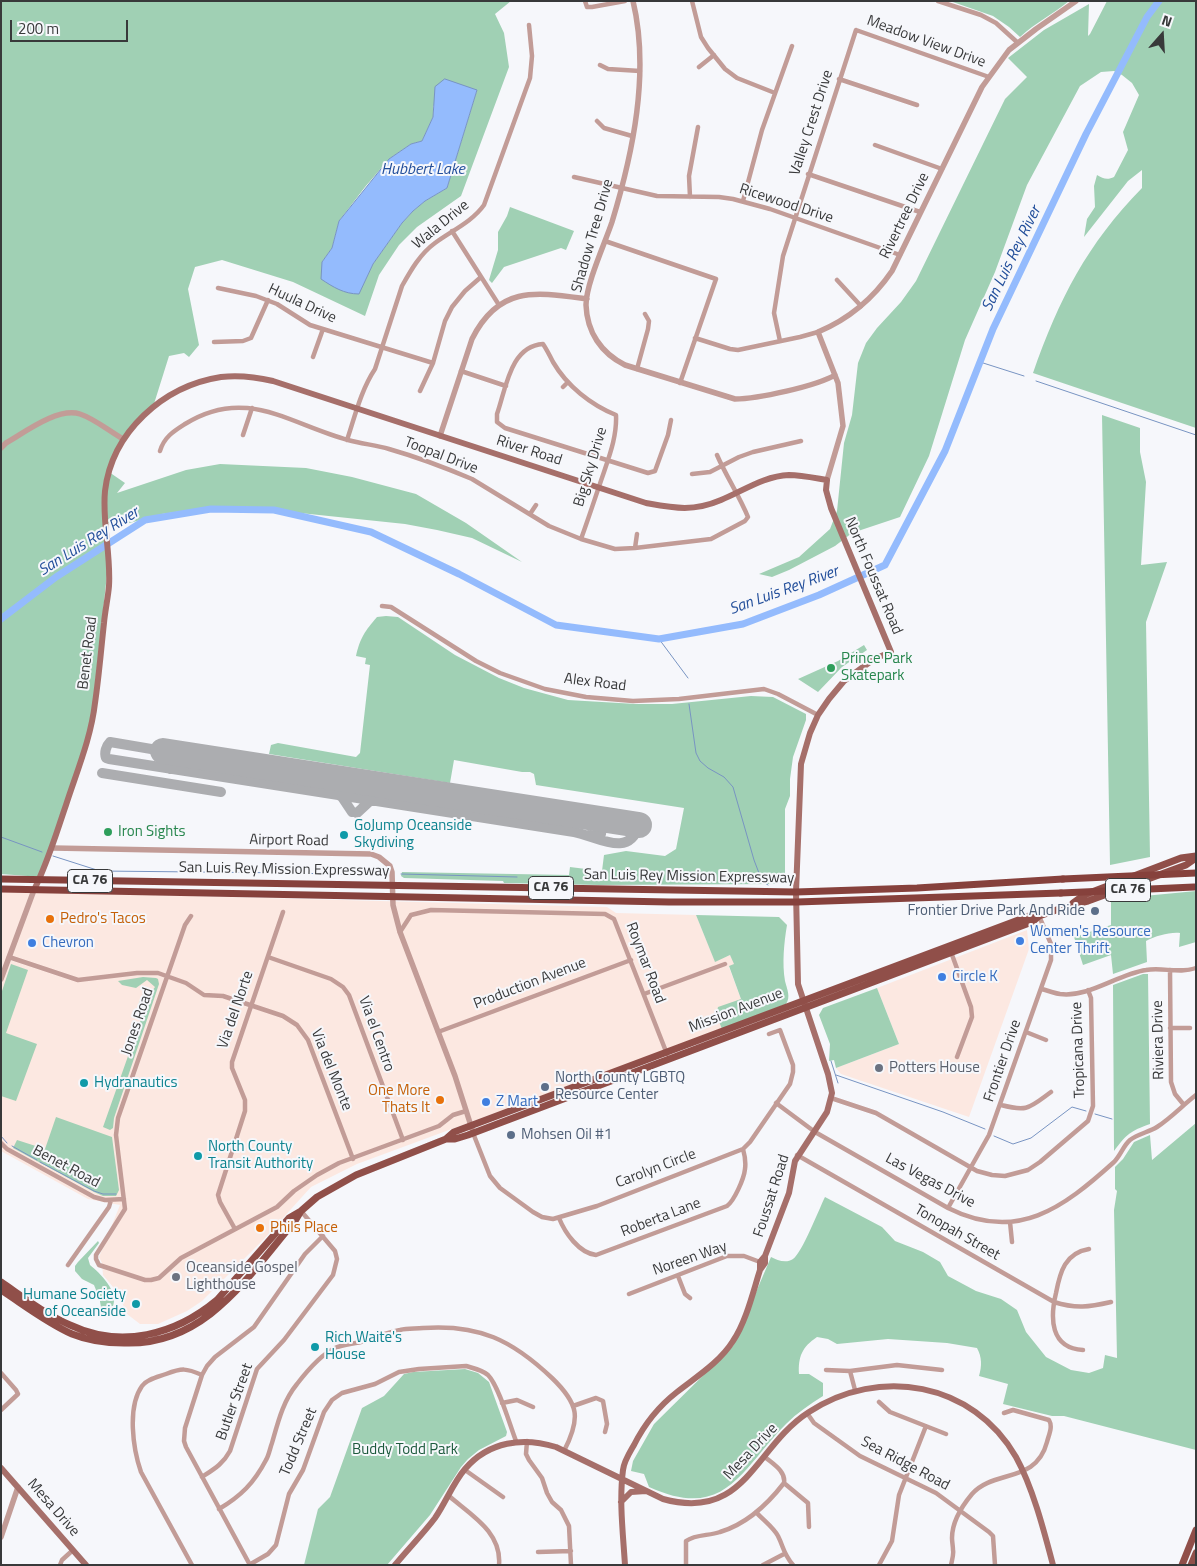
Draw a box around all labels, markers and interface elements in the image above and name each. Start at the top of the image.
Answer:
text: N [1159,9,1175,32]
scale bar [12,10,130,42]
north arrow [1137,10,1187,60]
street label: Meadow View Drive [864,12,988,72]
text: 200 m [18,17,59,40]
street label: Valley Crest Drive [786,68,838,178]
water label: Hubbert Lake [381,160,465,180]
street label: Rivertree Drive [876,170,934,262]
street label: Shadow Tree Drive [568,177,618,295]
street label: Ricewood Drive [737,180,835,228]
street label: Wala Drive [409,197,473,253]
water label: San Luis Rey River [978,203,1046,315]
street label: Huula Drive [265,280,339,328]
street label: Big Sky Drive [570,425,612,509]
street label: River Road [494,432,564,470]
street label: Toopal Drive [402,434,480,478]
water label: San Luis Rey River [35,503,143,581]
street label: North Foussat Road [840,515,906,637]
water label: San Luis Rey River [727,562,841,620]
street label: Benet Road [75,615,101,691]
place label: Prince Park Skatepark [841,650,912,685]
marker: Prince Park Skatepark [825,662,837,674]
street label: Alex Road [563,670,627,696]
place label: GoJump Oceanside Skydiving [354,817,472,852]
place label: Iron Sights [118,823,185,841]
marker: Iron Sights [102,826,114,838]
marker: GoJump Oceanside Skydiving [338,829,350,841]
street label: Airport Road [249,831,329,851]
street label: San Luis Rey Mission Expressway [179,859,389,881]
street label: San Luis Rey Mission Expressway [584,866,794,888]
road number: CA 76 [68,869,112,892]
road number: CA 76 [528,876,574,900]
road number: CA 76 [1106,878,1150,902]
place label: Frontier Drive Park And Ride [907,902,1085,920]
marker: Frontier Drive Park And Ride [1089,905,1101,917]
place label: Pedro's Tacos [60,910,146,928]
marker: Pedro's Tacos [44,913,56,925]
street label: Roymar Road [621,920,669,1006]
place label: Women's Resource Center Thrift [1030,923,1151,958]
place label: Chevron [42,934,94,952]
marker: Women's Resource Center Thrift [1014,935,1026,947]
marker: Chevron [26,937,38,949]
street label: Production Avenue [471,954,589,1014]
place label: Circle K [952,968,998,986]
street label: Via del Norte [214,969,258,1051]
marker: Circle K [936,971,948,983]
street label: Mission Avenue [686,985,786,1037]
street label: Jones Road [118,986,158,1058]
street label: Via el Centro [354,994,398,1074]
street label: Riviera Drive [1149,1000,1169,1080]
street label: Tropicana Drive [1068,1001,1090,1099]
street label: Frontier Drive [980,1017,1026,1105]
street label: Via del Monte [306,1027,356,1113]
place label: Potters House [889,1059,980,1077]
marker: Potters House [873,1062,885,1074]
place label: North County LGBTQ Resource Center [555,1069,685,1104]
place label: Hydranautics [94,1074,177,1092]
marker: Hydranautics [78,1077,90,1089]
marker: North County LGBTQ Resource Center [539,1081,551,1093]
place label: One More Thats It [368,1082,430,1117]
place label: Z Mart [496,1093,538,1111]
marker: One More Thats It [434,1094,446,1106]
marker: Z Mart [480,1096,492,1108]
place label: Mohsen Oil #1 [521,1126,612,1144]
marker: Mohsen Oil #1 [505,1129,517,1141]
place label: North County Transit Authority [208,1138,313,1173]
street label: Benet Road [29,1142,103,1192]
street label: Carolyn Circle [613,1145,699,1193]
marker: North County Transit Authority [192,1150,204,1162]
street label: Las Vegas Drive [882,1150,978,1212]
street label: Foussat Road [750,1152,794,1240]
street label: Roberta Lane [619,1195,703,1241]
street label: Tonopah Street [911,1201,1003,1265]
place label: Phils Place [270,1219,338,1237]
marker: Phils Place [254,1222,266,1234]
street label: Noreen Way [651,1238,729,1280]
place label: Oceanside Gospel Lighthouse [186,1259,298,1294]
marker: Oceanside Gospel Lighthouse [170,1271,182,1283]
place label: Humane Society of Oceanside [23,1286,126,1321]
marker: Humane Society of Oceanside [130,1298,142,1310]
place label: Rich Waite's House [325,1329,402,1364]
marker: Rich Waite's House [309,1341,321,1353]
street label: Butler Street [213,1361,257,1443]
street label: Todd Street [277,1405,321,1479]
street label: Mesa Drive [720,1420,782,1484]
street label: Sea Ridge Road [857,1433,953,1495]
park label: Buddy Todd Park [352,1441,458,1459]
street label: Mesa Drive [23,1475,83,1541]

